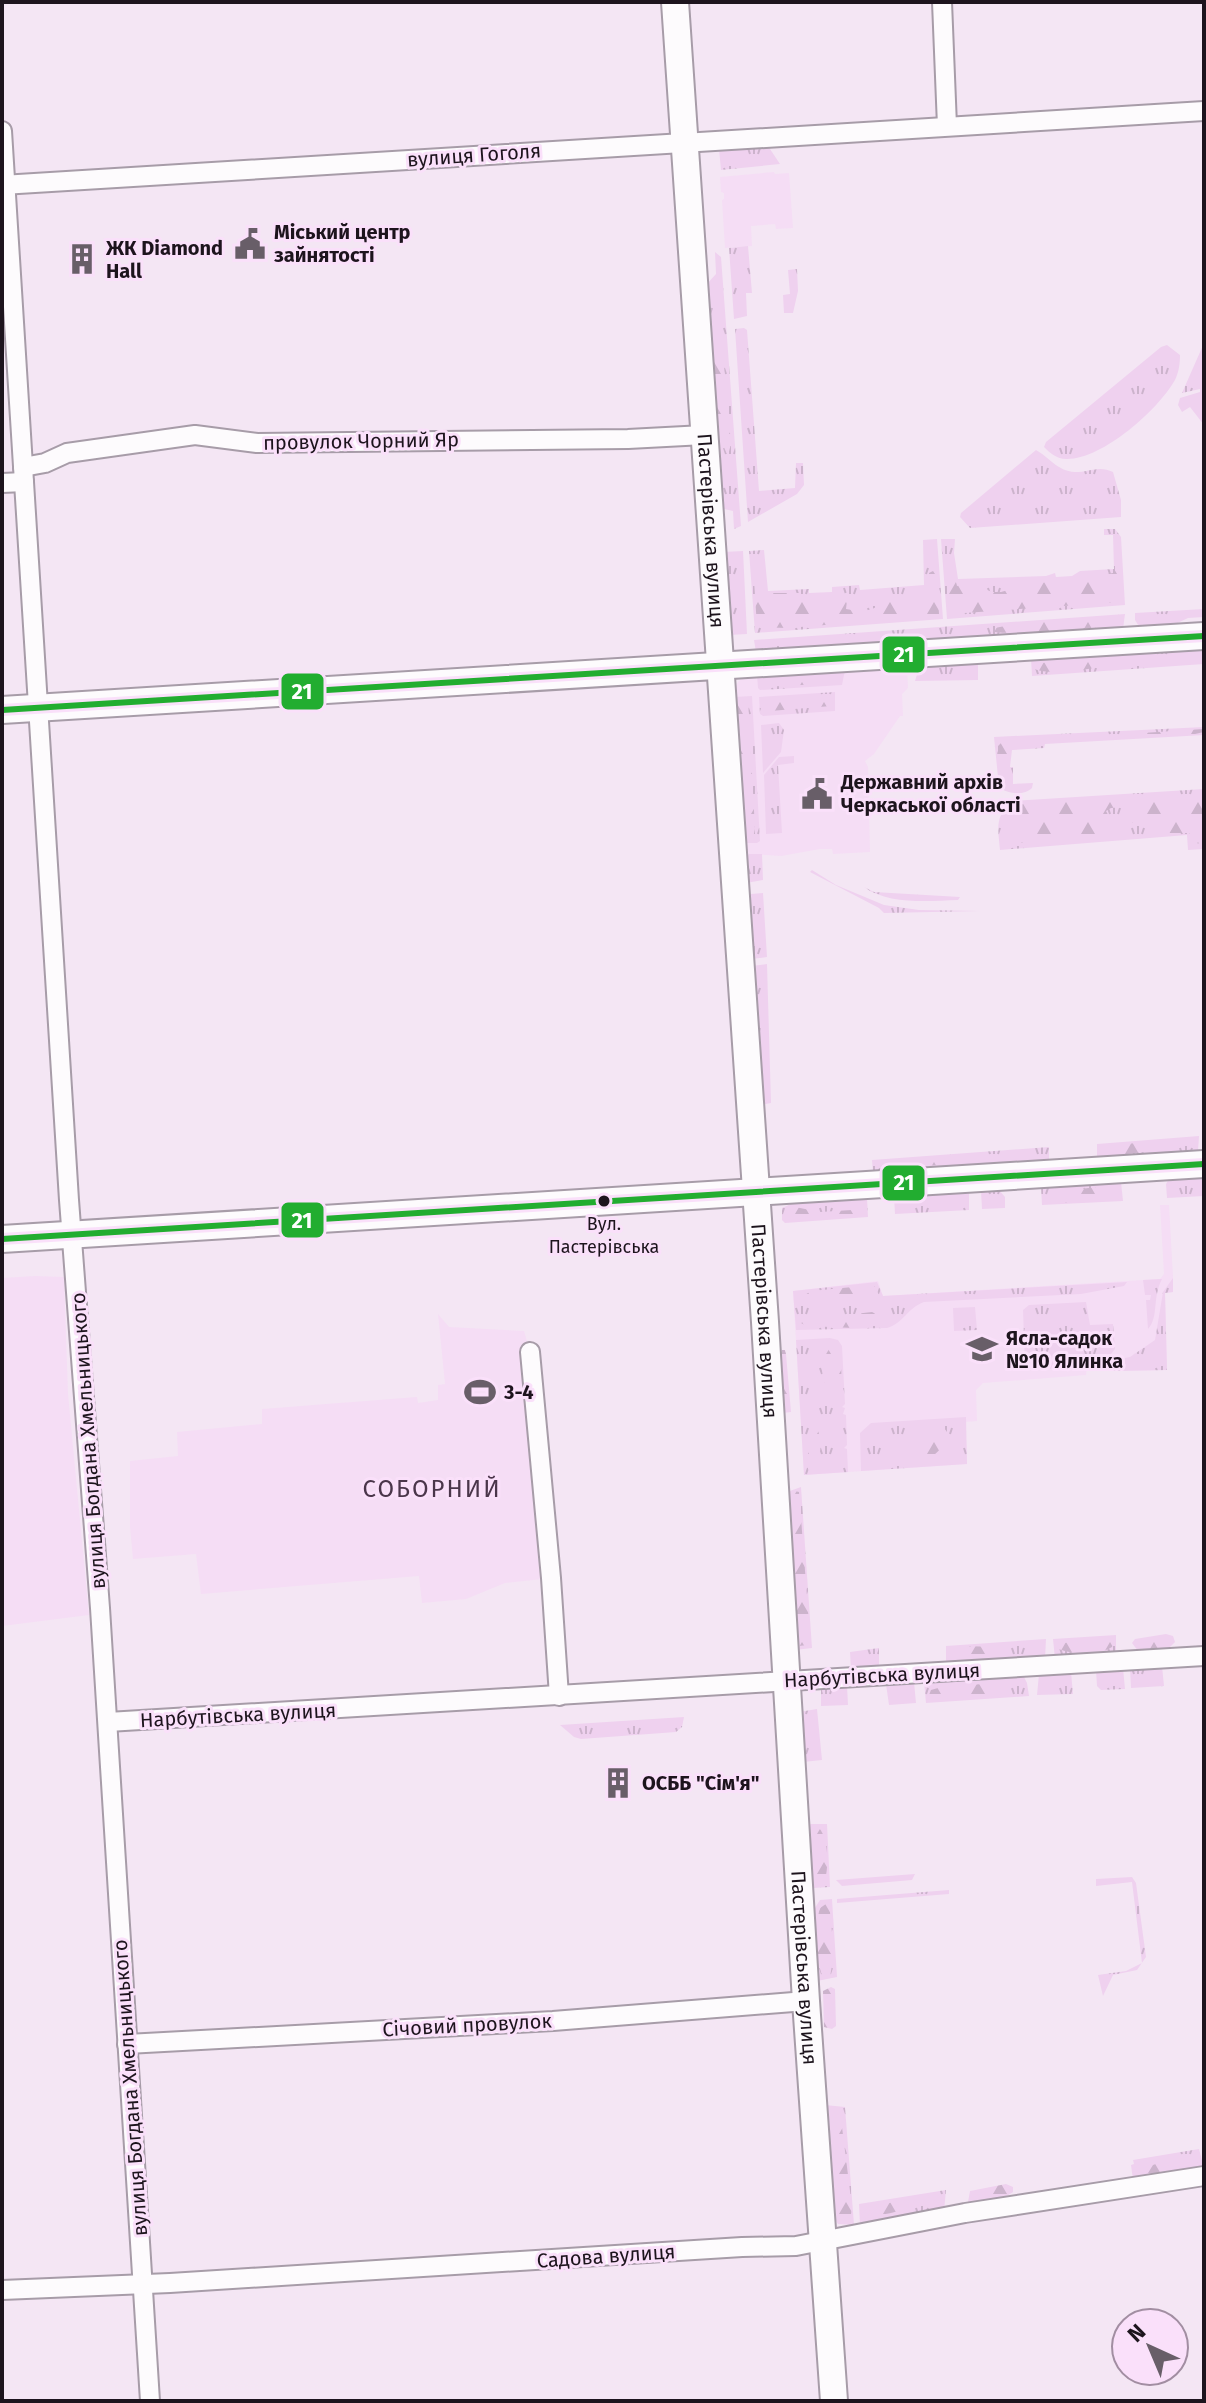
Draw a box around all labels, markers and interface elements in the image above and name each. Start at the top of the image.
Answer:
street label: вулиця Гоголя [406,138,542,172]
place label: Міський центр зайнятості [274,220,411,267]
public building icon: Міський центр зайнятості [233,227,267,261]
place label: ЖК Diamond Hall [105,236,223,283]
building icon: ЖК Diamond Hall [65,242,99,276]
street label: провулок Чорний Яр [263,427,459,455]
street label: Пастерівська вулиця [692,433,730,629]
line badge: 21 [881,635,926,674]
text: 21 [893,641,915,668]
line badge: 21 [280,672,325,711]
text: 21 [291,678,313,705]
place label: Державний архів Черкаської області [840,770,1021,817]
public building icon: Державний архів Черкаської області [800,777,834,811]
line badge: 21 [881,1164,926,1202]
text: 21 [893,1169,915,1196]
marker: Вул. Пастерівська [596,1193,612,1209]
line badge: 21 [280,1201,325,1239]
text: 21 [291,1207,313,1234]
place label: Вул. Пастерівська [549,1213,659,1258]
street label: Пастерівська вулиця [746,1223,783,1419]
street label: вулиця Богдана Хмельницького [66,1292,110,1590]
place label: Ясла-садок №10 Ялинка [1006,1326,1123,1373]
school or university icon: Ясла-садок №10 Ялинка [965,1332,999,1366]
sports icon: 3-4 [463,1375,497,1409]
place label: 3-4 [503,1380,534,1404]
district label: СОБОРНИЙ [362,1475,502,1503]
street label: Нарбутівська вулиця [783,1658,981,1692]
street label: Нарбутівська вулиця [139,1698,337,1732]
building icon: ОСББ "Сім'я" [601,1766,635,1800]
place label: ОСББ "Сім'я" [642,1771,760,1795]
street label: Пастерівська вулиця [786,1870,822,2066]
street label: вулиця Богдана Хмельницького [108,1939,152,2237]
street label: Січовий провулок [382,2009,553,2041]
street label: Садова вулиця [536,2239,676,2273]
north arrow [1110,2307,1190,2387]
text: N [1122,2318,1151,2348]

